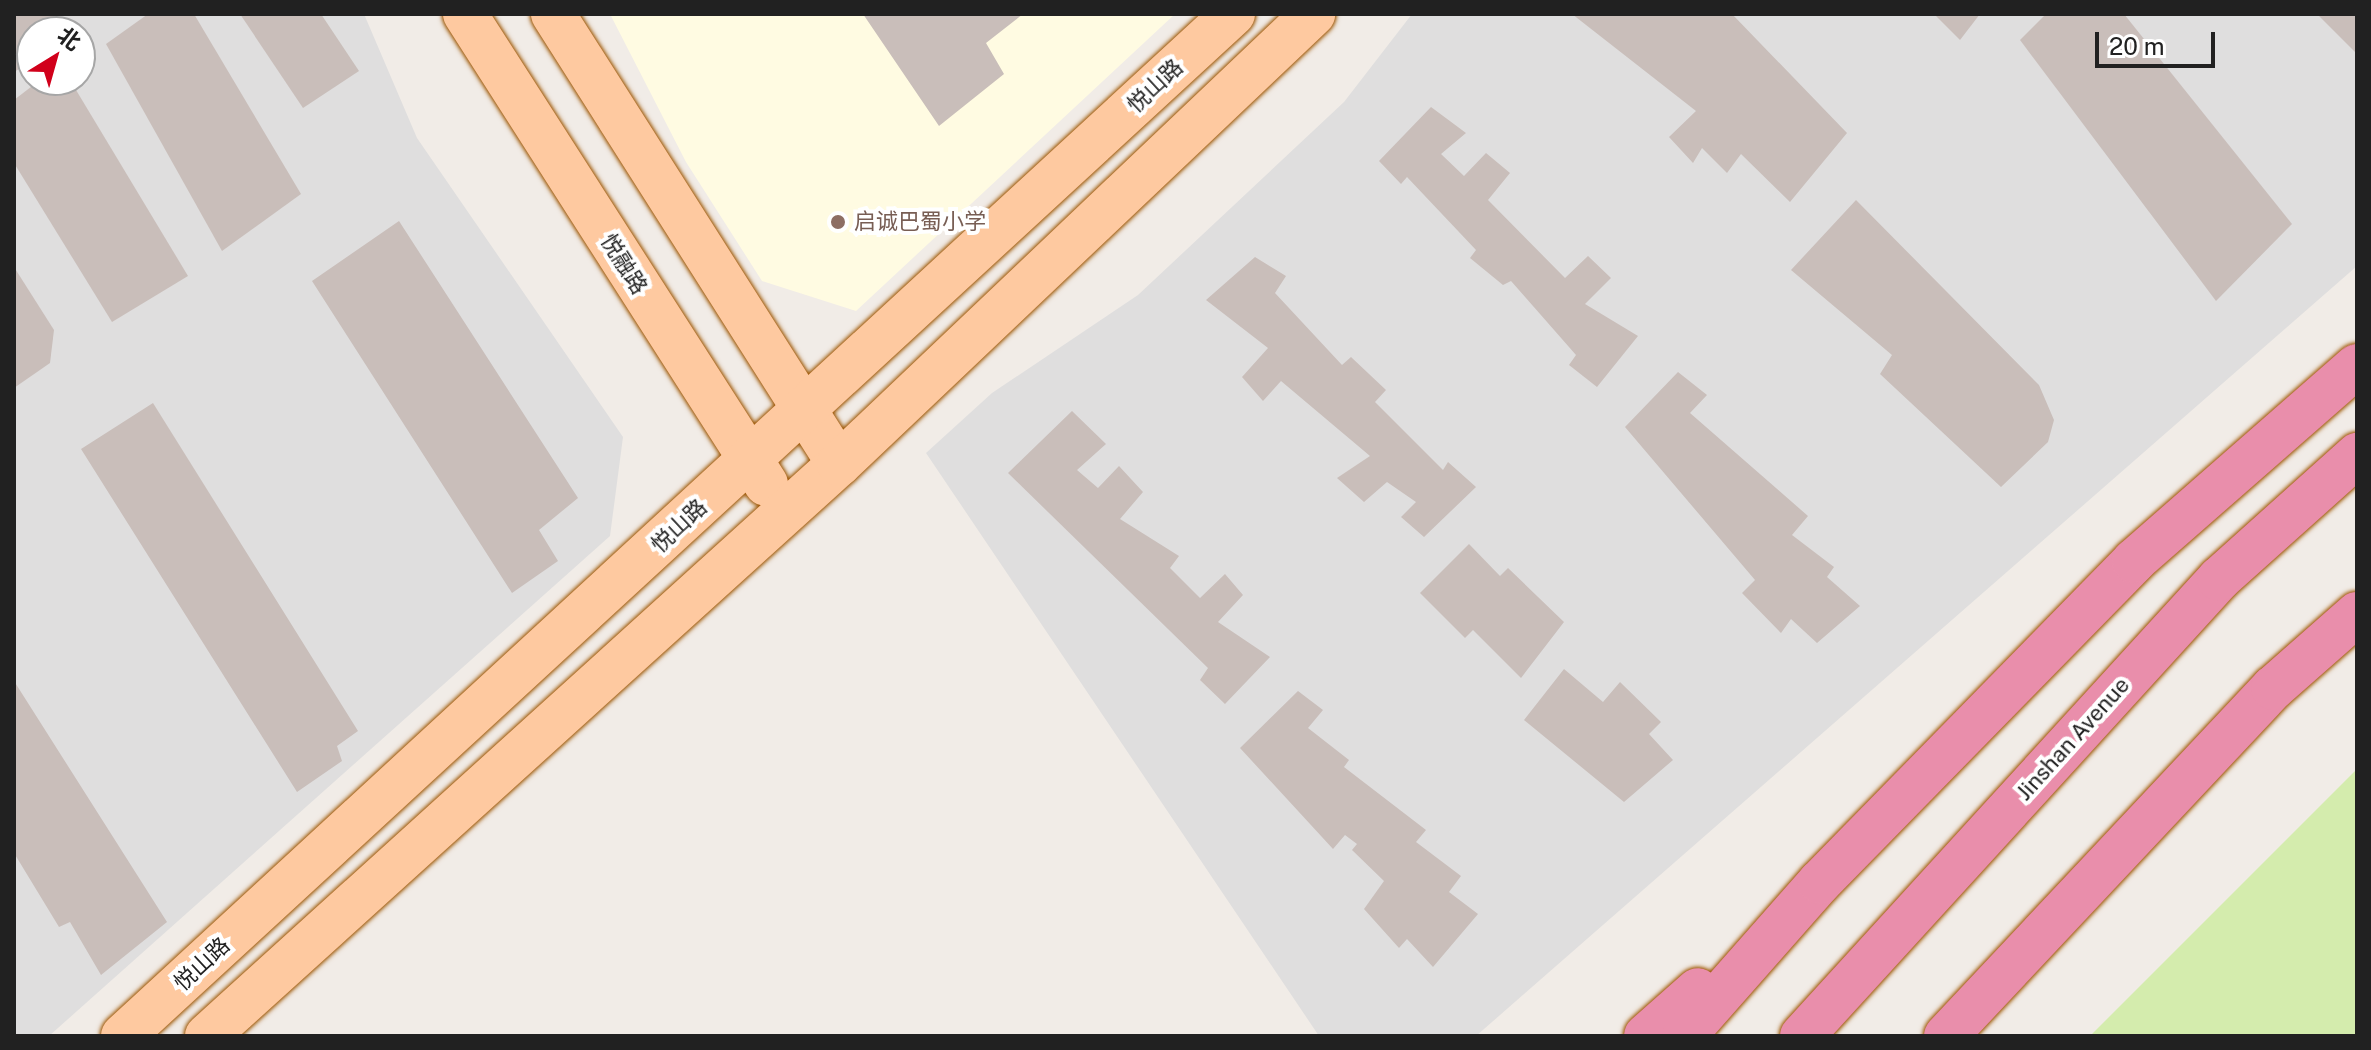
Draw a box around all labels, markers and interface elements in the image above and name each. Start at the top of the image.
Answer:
north arrow [16,16,96,96]
scale bar [2099,16,2219,66]
text: 北 [53,21,86,55]
text: 20 m [2109,32,2165,60]
street label: 悦山路 [1122,54,1188,118]
place label: 启诚巴蜀小学 [854,209,986,235]
marker: 启诚巴蜀小学 [829,213,847,231]
street label: 悦融路 [595,229,653,299]
street label: 悦山路 [646,494,712,558]
street label: Jinshan Avenue [2011,672,2135,806]
street label: 悦山路 [169,932,235,996]

